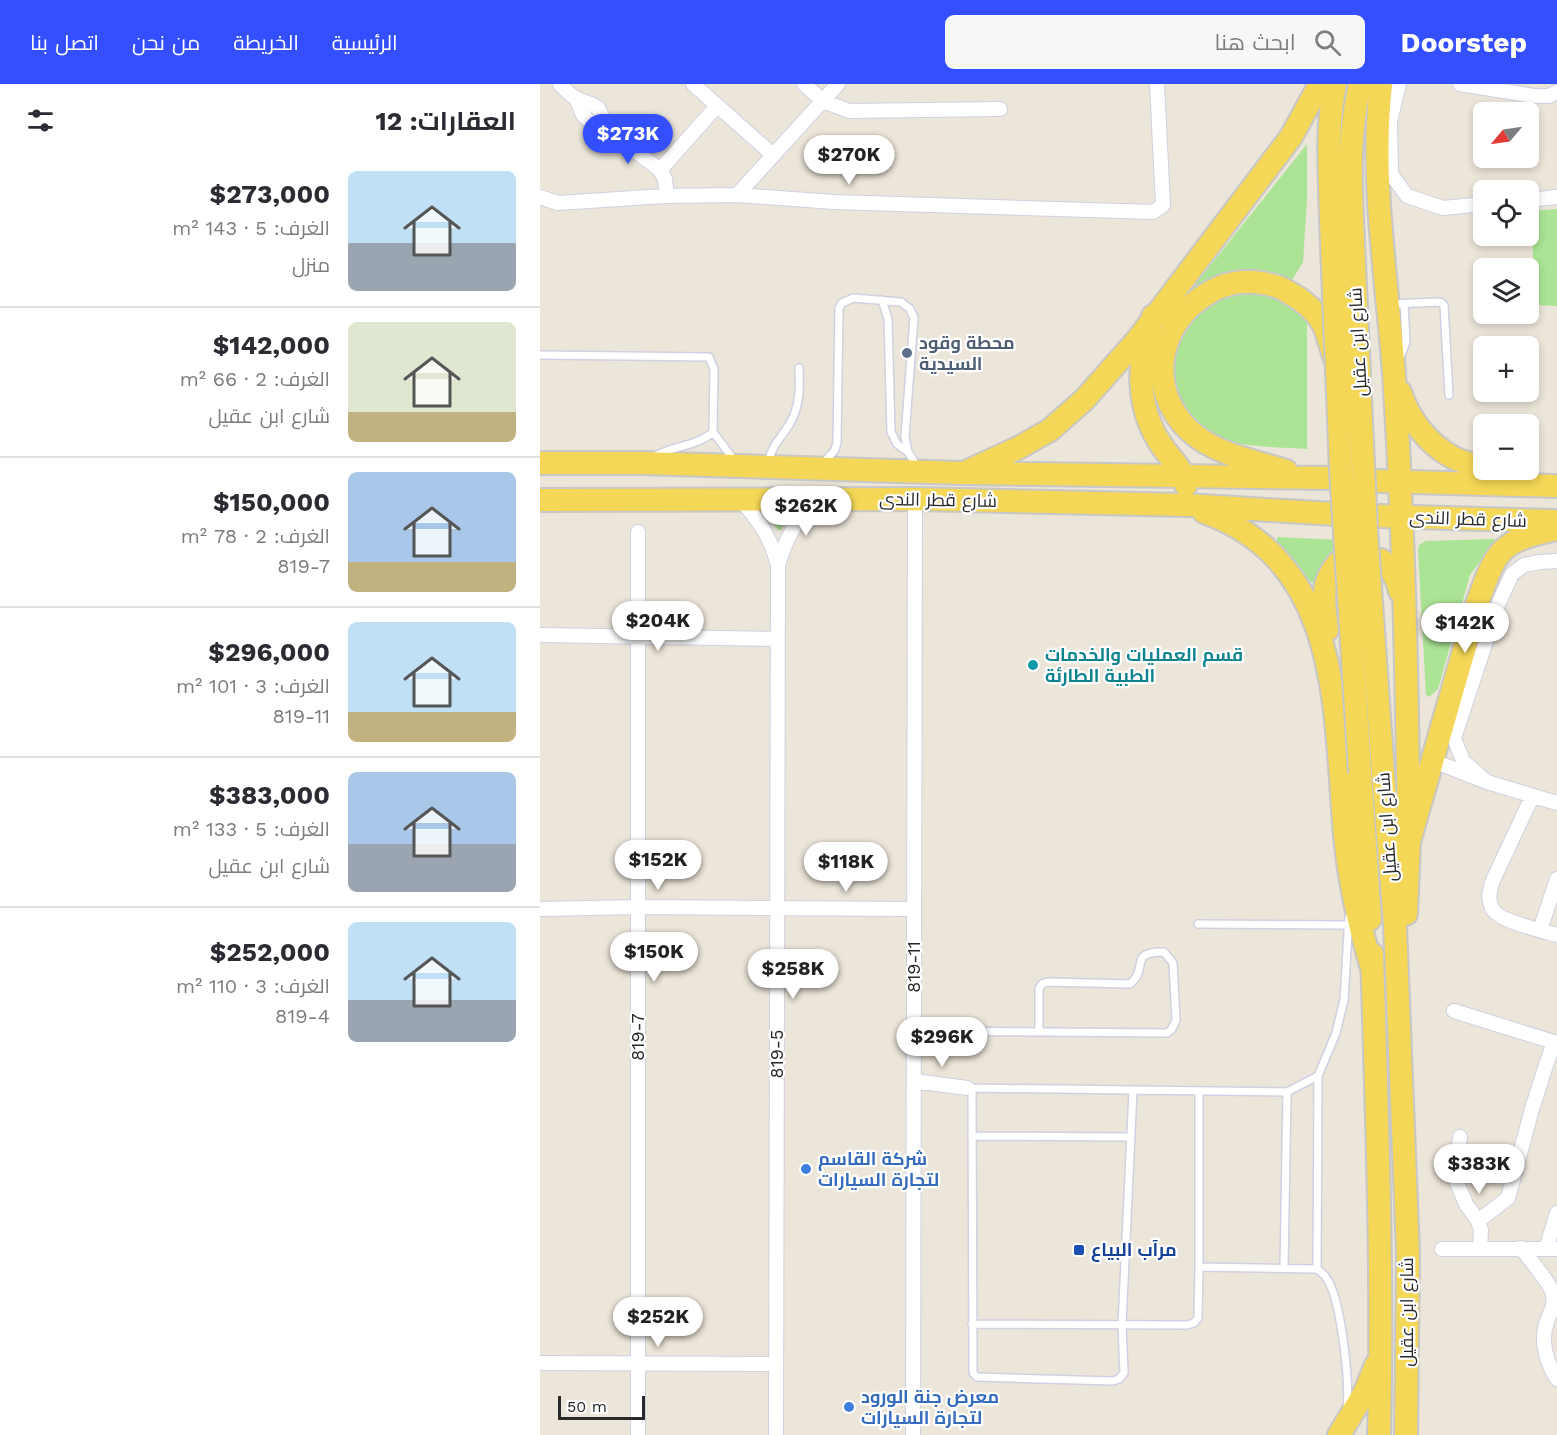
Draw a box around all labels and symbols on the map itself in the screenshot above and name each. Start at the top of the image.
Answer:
north arrow [1473,102,1539,168]
pin: $273K [586,114,670,165]
pin: $270K [807,135,891,186]
street label: شارع ابن عقيل [1344,287,1373,397]
place label: محطة وقود السيدية [919,332,1015,374]
marker: محطة وقود السيدية [900,346,914,360]
pin: $262K [764,486,848,537]
street label: شارع قطر الندى [879,488,997,513]
street label: شارع قطر الندى [1409,506,1527,533]
pin: $204K [616,601,700,652]
pin: $142K [1423,603,1507,654]
place label: قسم العمليات والخدمات الطبية الطارئة [1045,644,1243,686]
marker: قسم العمليات والخدمات الطبية الطارئة [1026,658,1040,672]
street label: شارع ابن عقيل [1372,772,1403,882]
pin: $152K [616,840,700,891]
pin: $118K [804,842,888,893]
pin: $150K [612,932,696,983]
street label: 819-11 [903,941,924,993]
pin: $258K [751,949,835,1000]
street label: 819-7 [627,1013,648,1061]
pin: $296K [900,1017,984,1068]
street label: 819-5 [766,1030,787,1078]
pin: $383K [1437,1144,1521,1195]
place label: شركة القاسم لتجارة السيارات [818,1148,939,1190]
marker: شركة القاسم لتجارة السيارات [799,1162,813,1176]
place label: مرآب البياع [1091,1239,1177,1262]
marker: مرآب البياع [1072,1243,1086,1257]
street label: شارع ابن عقيل [1396,1257,1419,1367]
pin: $252K [616,1297,700,1348]
place label: معرض جنة الورود لتجارة السيارات [861,1386,999,1428]
scale bar [558,1393,645,1420]
marker: معرض جنة الورود لتجارة السيارات [842,1400,856,1414]

